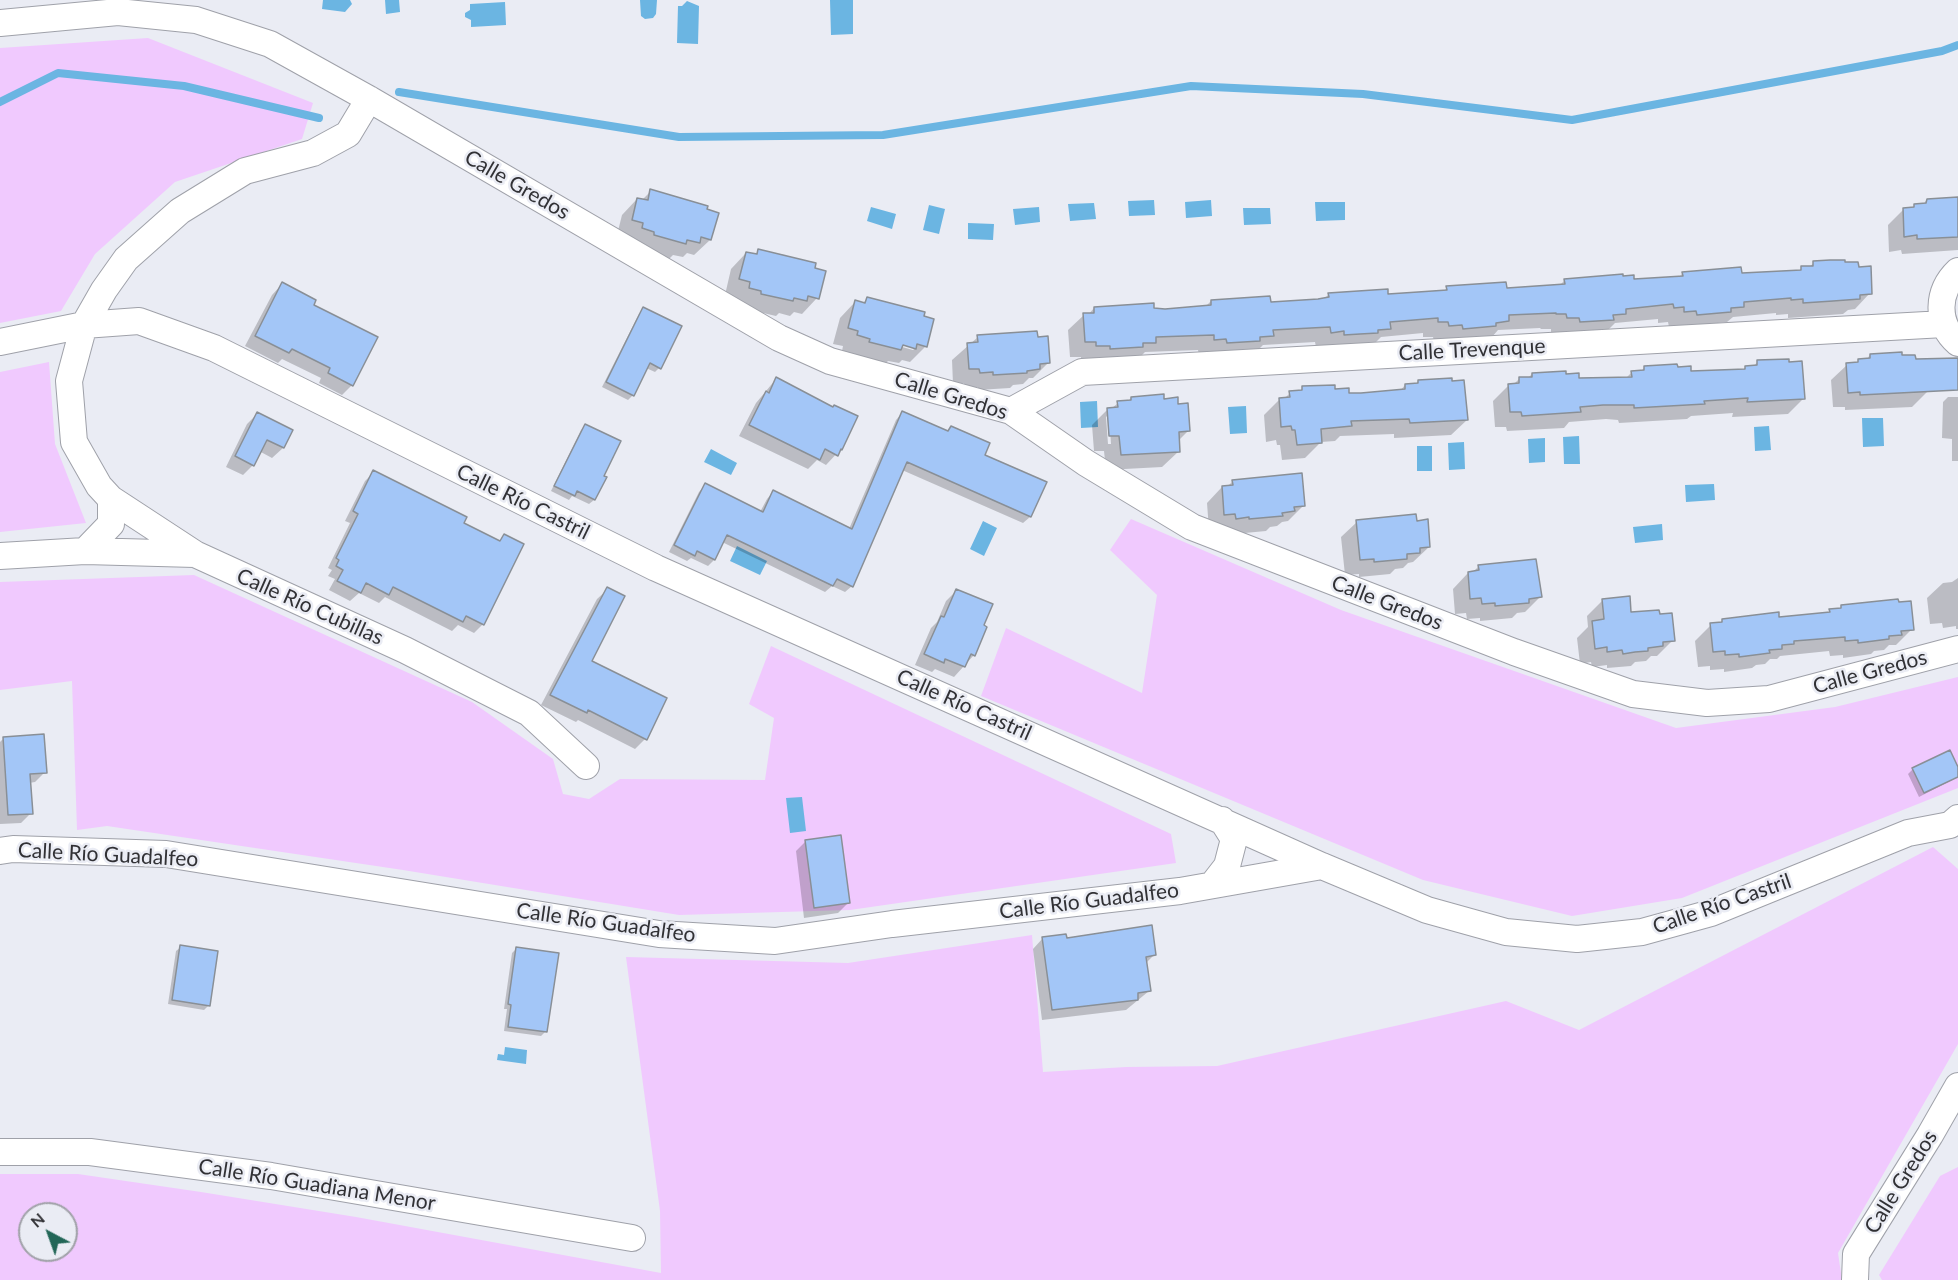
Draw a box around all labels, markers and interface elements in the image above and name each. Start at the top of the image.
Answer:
street label: Calle Gredos [460,145,574,225]
street label: Calle Trevenque [1398,334,1546,366]
street label: Calle Gredos [891,367,1011,425]
street label: Calle Río Castril [452,459,594,545]
street label: Calle Río Cubillas [233,563,387,651]
street label: Calle Gredos [1328,570,1446,636]
street label: Calle Gredos [1810,645,1930,699]
street label: Calle Río Castril [893,664,1035,746]
street label: Calle Río Guadalfeo [17,838,199,872]
street label: Calle Río Castril [1649,868,1795,940]
street label: Calle Río Guadalfeo [998,877,1180,925]
street label: Calle Río Guadalfeo [515,898,697,948]
street label: Calle Gredos [1859,1126,1943,1238]
street label: Calle Río Guadiana Menor [197,1154,437,1216]
north arrow [18,1202,78,1262]
text: N [26,1208,48,1231]

